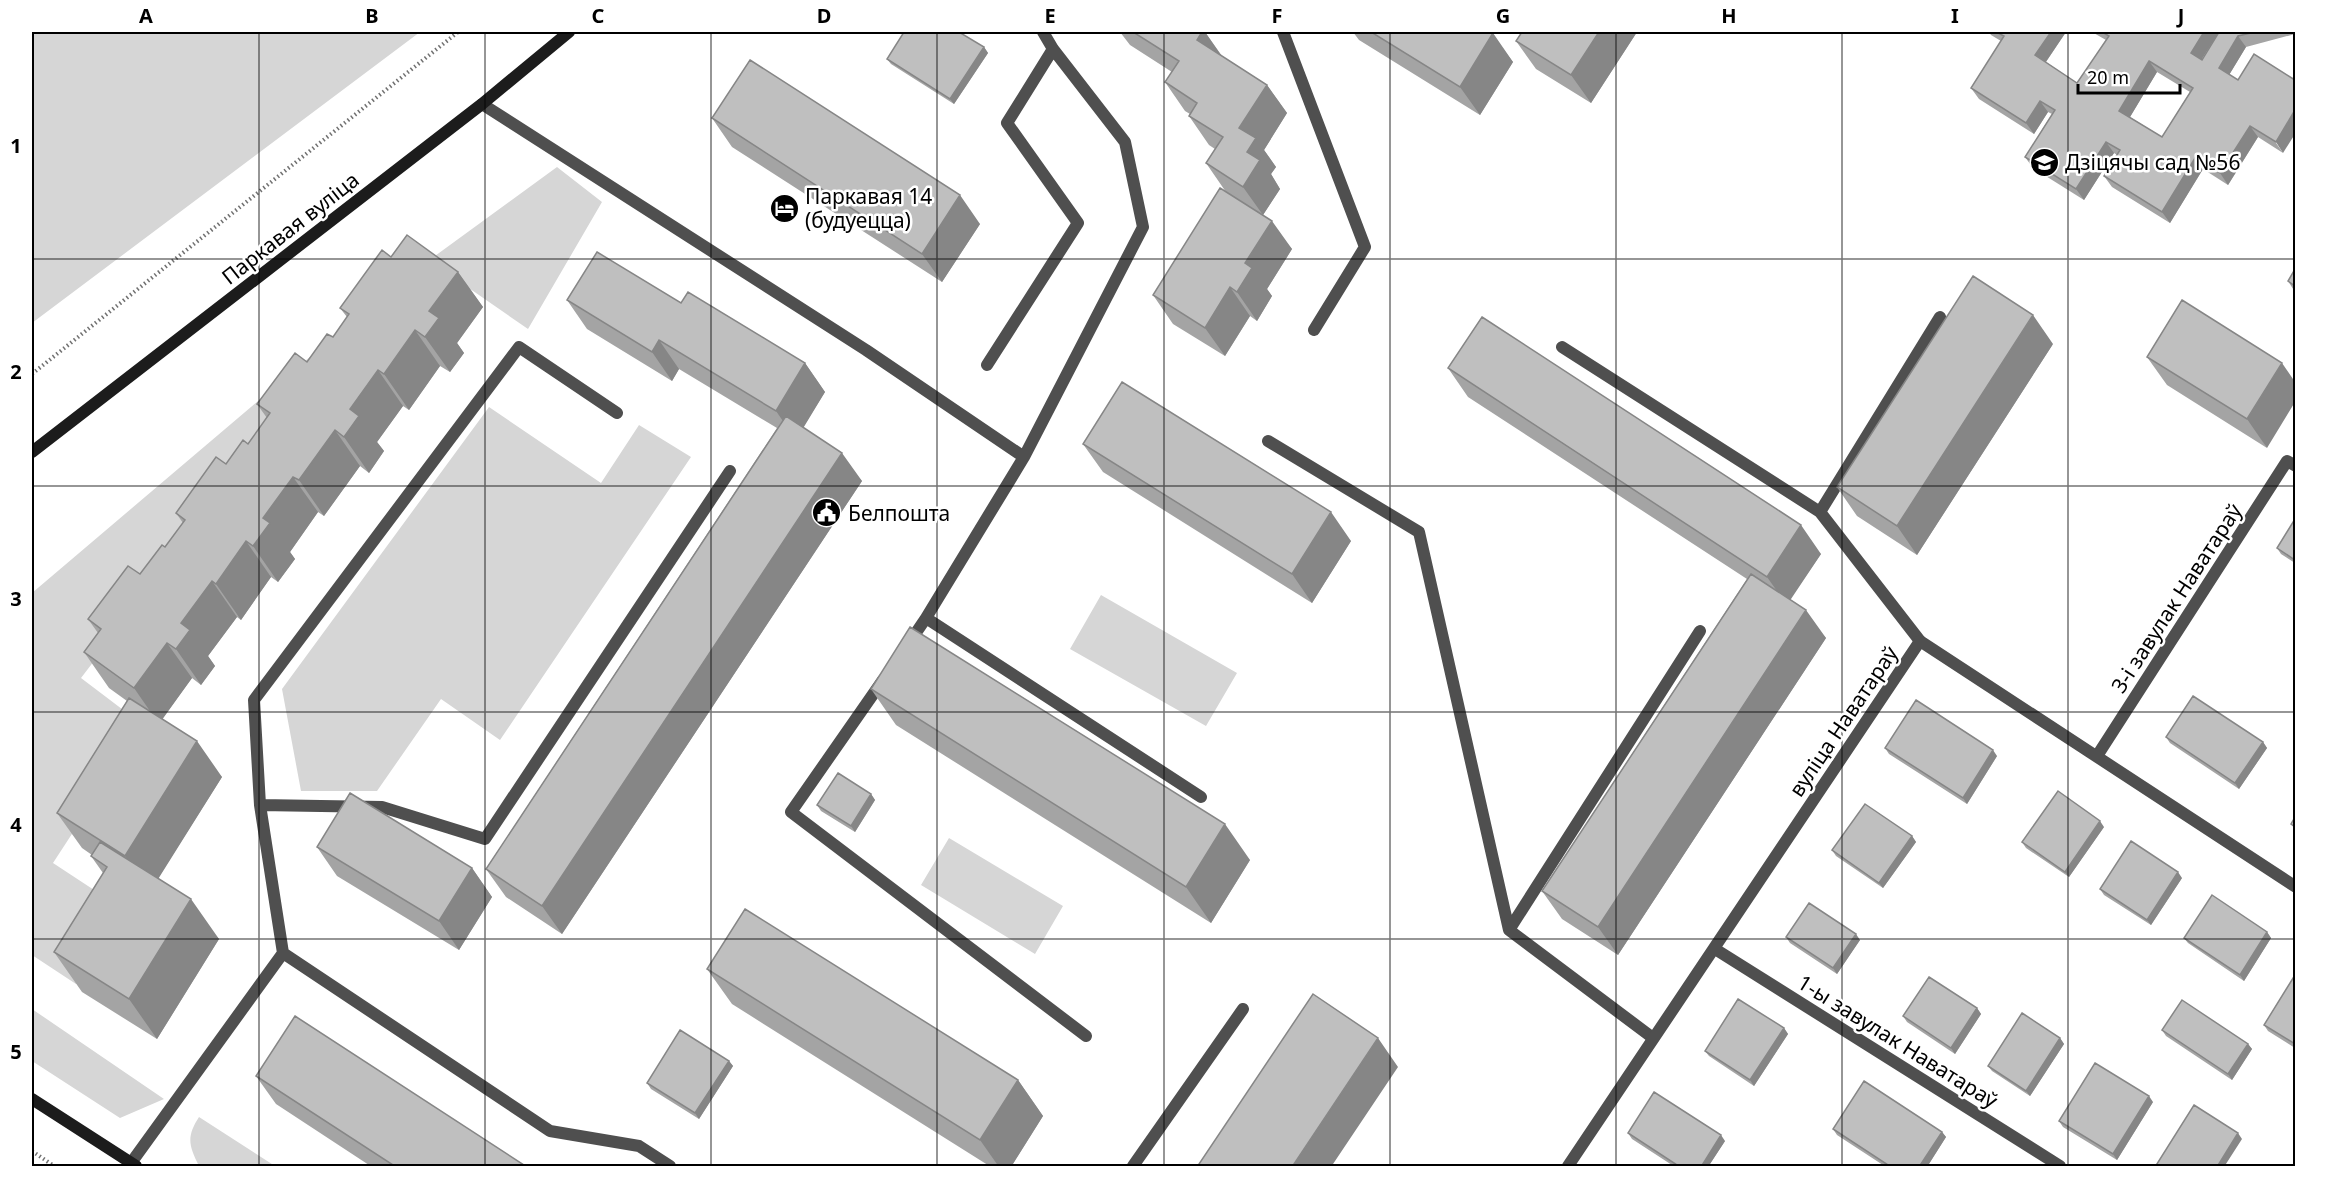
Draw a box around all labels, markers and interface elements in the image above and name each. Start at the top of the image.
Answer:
text: A [139,2,153,29]
text: B [365,2,379,29]
text: C [592,2,605,29]
text: D [817,2,831,29]
text: E [1044,2,1056,29]
text: F [1272,2,1282,29]
text: G [1496,2,1510,29]
text: H [1721,2,1737,29]
text: I [1951,2,1959,29]
text: J [2176,2,2184,29]
scale bar [2078,57,2180,95]
text: 20 m [2087,65,2129,89]
text: 1 [10,132,22,159]
school or university icon: Дзіцячы сад №56 [2028,146,2060,178]
place label: Дзіцячы сад №56 [2065,148,2240,176]
street label: Паркавая вуліца [216,166,364,290]
place label: Паркавая 14 (будуецца) [805,182,932,234]
hotel icon: Паркавая 14 (будуецца) [768,192,800,224]
text: 2 [10,358,22,385]
public building icon: Белпошта [811,497,843,529]
street label: 3-і завулак Наватараў [2104,498,2248,698]
place label: Белпошта [848,499,950,527]
text: 3 [10,585,22,612]
street label: вуліца Наватараў [1782,640,1904,802]
text: 4 [10,811,22,838]
street label: 1-ы завулак Наватараў [1793,968,2004,1114]
text: 5 [10,1038,22,1065]

